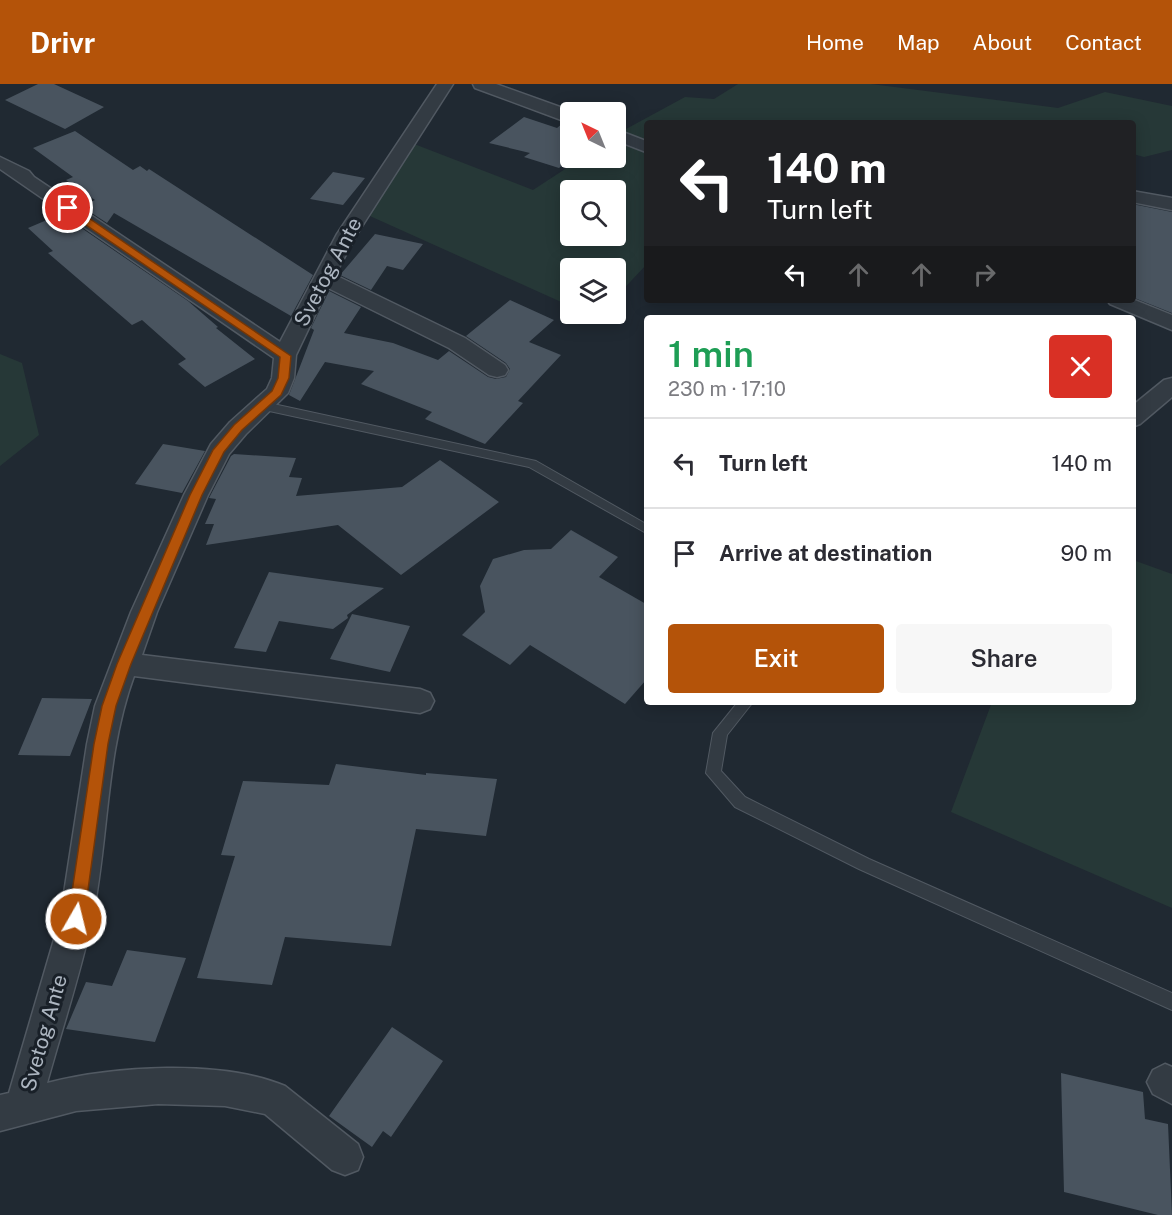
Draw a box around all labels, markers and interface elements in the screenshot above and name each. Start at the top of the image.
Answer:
text: Drivr [30,26,95,59]
text: Home [806,30,864,55]
text: Map [897,30,940,55]
text: About [973,30,1032,55]
text: Contact [1065,30,1142,55]
north arrow [560,102,626,168]
map controls [560,102,626,324]
text: 140 m [767,143,887,192]
icon: left [668,144,746,222]
button: search [560,180,626,246]
pin [42,182,93,233]
icon: arrive [51,191,84,224]
text: Turn left [767,193,873,225]
street label: Svetog Ante [288,213,367,331]
button: layers [560,258,626,324]
icon: left [779,258,812,291]
icon: ahead [842,258,875,291]
icon: ahead [905,258,938,291]
icon: right [968,258,1001,291]
text: 1 min [668,333,754,375]
button: close [1049,335,1112,398]
text: 230 m · 17:10 [668,377,786,401]
icon: left [668,447,701,480]
text: Turn left [719,450,808,476]
text: 140 m [1051,450,1112,476]
icon: arrive [668,537,701,570]
text: Arrive at destination [719,540,932,566]
text: 90 m [1061,540,1112,566]
button: Exit [668,624,884,693]
button: Share [896,624,1112,693]
position arrow [44,887,108,951]
street label: Svetog Ante [15,972,72,1094]

